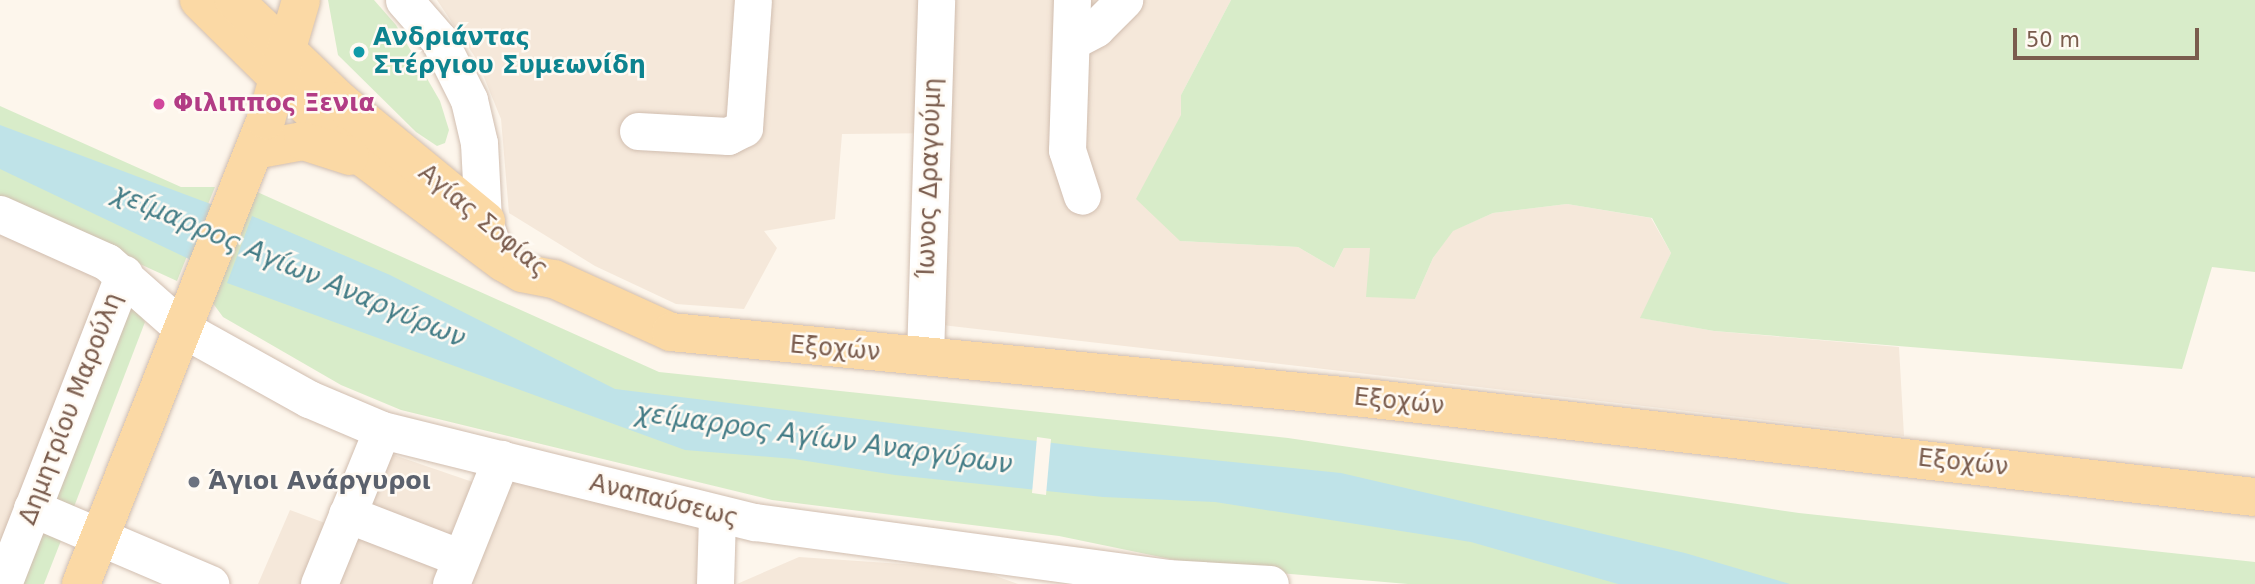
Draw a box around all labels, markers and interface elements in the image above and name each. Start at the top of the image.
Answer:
scale bar [2017,14,2202,58]
place label: Ανδριάντας Στέργιου Συμεωνίδη [373,24,646,80]
text: 50 m [2026,28,2080,52]
marker: Ανδριάντας Στέργιου Συμεωνίδη [351,44,367,60]
street label: Ίωνος Δραγούμη [912,77,948,279]
place label: Φιλιππος Ξενια [173,90,375,118]
marker: Φιλιππος Ξενια [151,96,167,112]
street label: Αγίας Σοφίας [412,159,554,283]
water label: χείμαρρος Αγίων Αναργύρων [108,177,470,355]
street label: Δημητρίου Μαρούλη [14,289,128,529]
street label: Εξοχών [789,331,881,367]
street label: Εξοχών [1352,383,1446,421]
water label: χείμαρρος Αγίων Αναργύρων [634,397,1014,481]
street label: Εξοχών [1916,444,2010,482]
place label: Άγιοι Ανάργυροι [208,468,431,496]
street label: Αναπαύσεως [587,469,741,533]
marker: Άγιοι Ανάργυροι [186,474,202,490]

